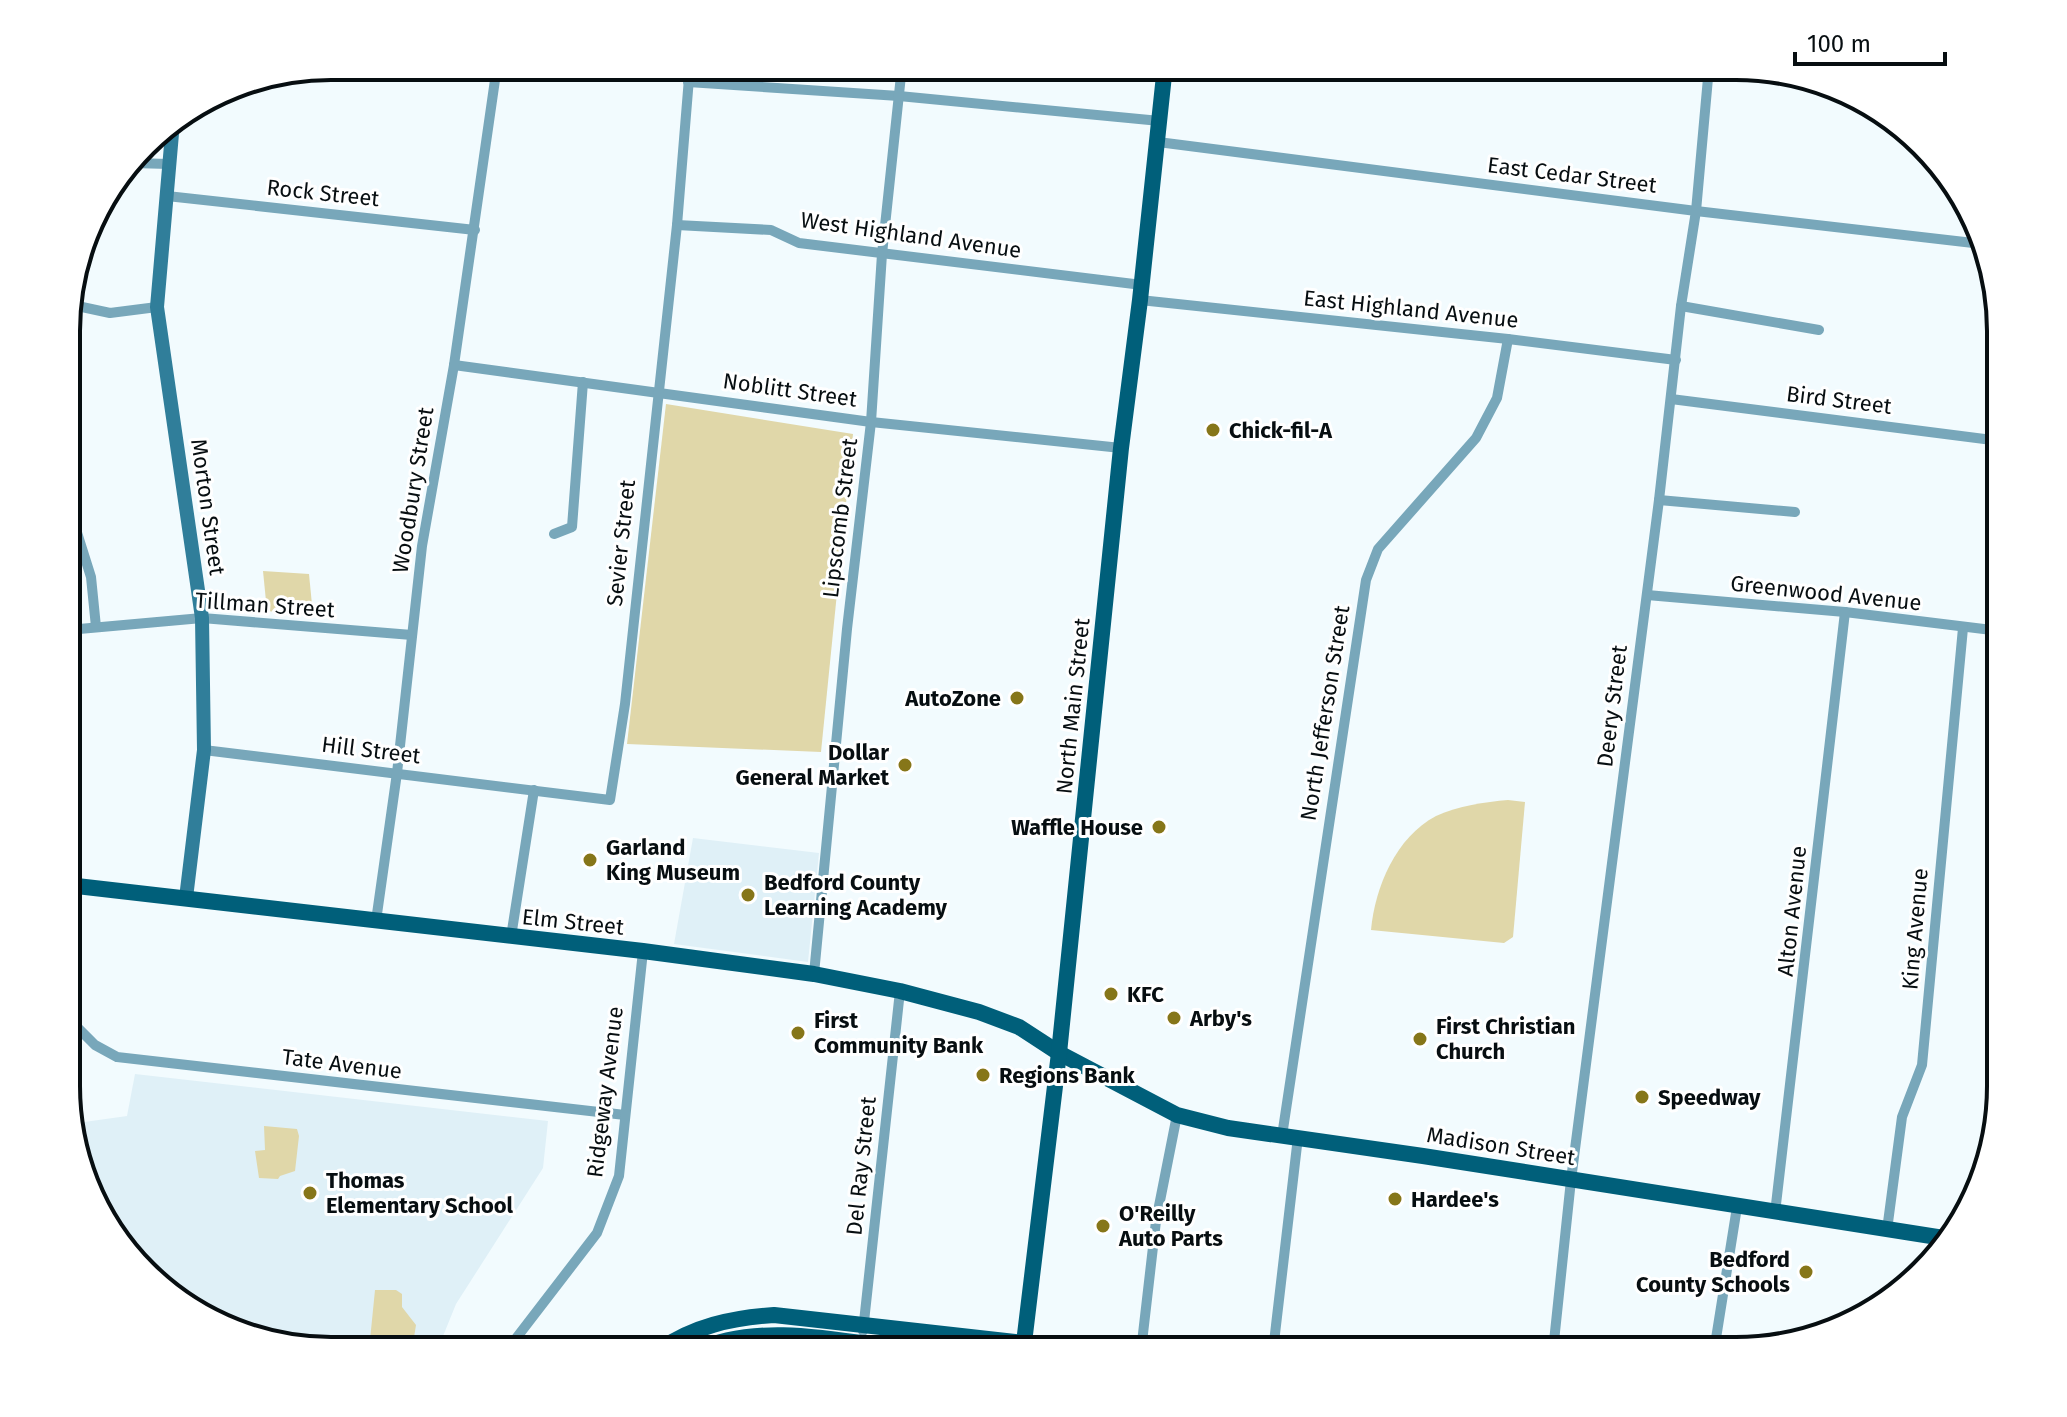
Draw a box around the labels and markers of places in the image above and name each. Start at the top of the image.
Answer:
place label: Chick-fil-A [1229,417,1333,444]
marker: Chick-fil-A [1204,421,1222,439]
place label: AutoZone [904,685,1001,712]
marker: AutoZone [1008,689,1026,707]
place label: Dollar General Market [736,739,889,791]
marker: Dollar General Market [896,756,914,774]
place label: Waffle House [1011,814,1143,841]
marker: Waffle House [1150,818,1168,836]
place label: Garland King Museum [606,834,740,886]
marker: Garland King Museum [581,851,599,869]
place label: Bedford County Learning Academy [764,869,948,921]
marker: Bedford County Learning Academy [739,886,757,904]
place label: KFC [1127,981,1164,1008]
marker: KFC [1102,985,1120,1003]
place label: Arby's [1189,1005,1252,1032]
place label: First Community Bank [814,1007,984,1059]
marker: Arby's [1165,1009,1183,1027]
place label: First Christian Church [1436,1013,1575,1065]
marker: First Community Bank [789,1024,807,1042]
marker: First Christian Church [1411,1030,1429,1048]
place label: Regions Bank [999,1062,1135,1089]
marker: Regions Bank [974,1066,992,1084]
place label: Speedway [1658,1084,1761,1111]
marker: Speedway [1633,1088,1651,1106]
place label: Thomas Elementary School [326,1167,514,1219]
marker: Thomas Elementary School [301,1184,319,1202]
place label: Hardee's [1411,1186,1499,1213]
marker: Hardee's [1386,1190,1404,1208]
place label: O'Reilly Auto Parts [1118,1200,1223,1252]
marker: O'Reilly Auto Parts [1094,1217,1112,1235]
place label: Bedford County Schools [1636,1246,1790,1298]
marker: Bedford County Schools [1797,1263,1815,1281]

